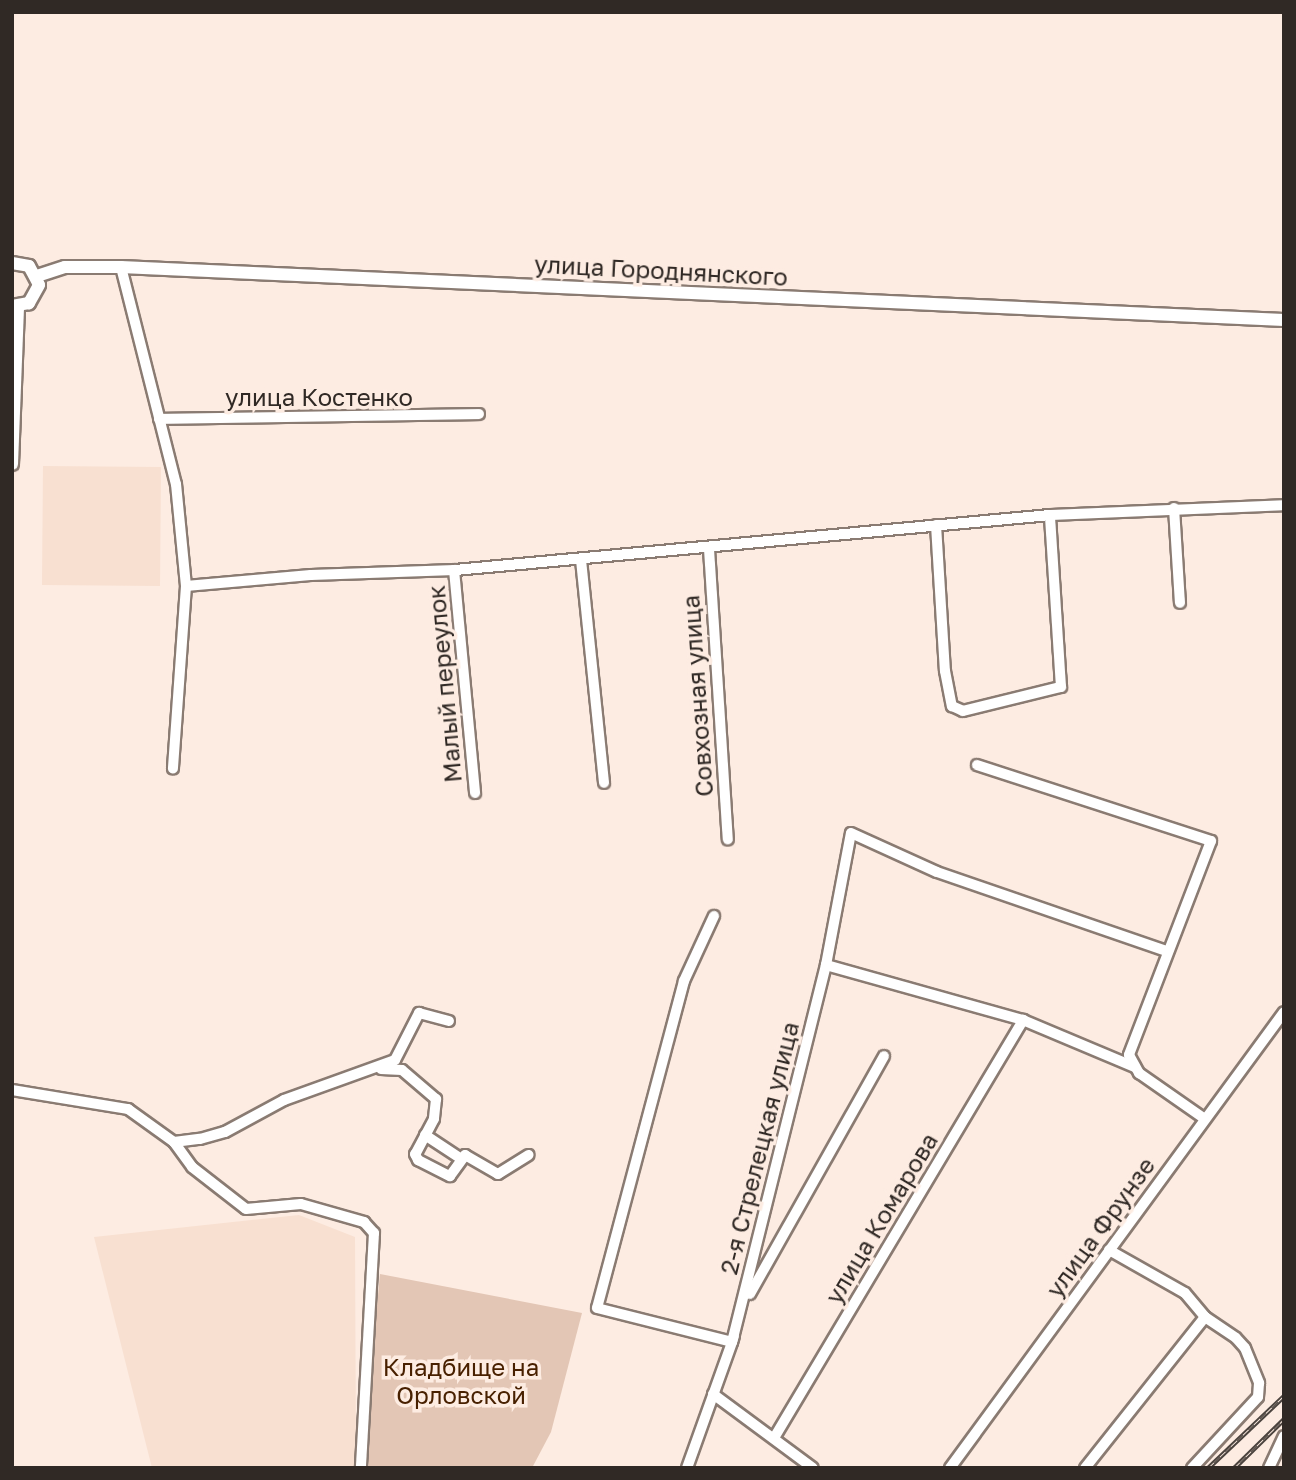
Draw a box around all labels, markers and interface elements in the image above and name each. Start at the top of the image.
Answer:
street label: улица Городнянского [533,249,789,291]
street label: улица Костенко [225,383,413,411]
street label: Малый переулок [421,584,467,784]
street label: Совхозная улица [676,594,718,798]
street label: 2-я Стрелецкая улица [714,1019,804,1277]
street label: улица Комарова [819,1127,943,1309]
street label: улица Фрунзе [1040,1151,1160,1303]
park label: Кладбище на Орловской [383,1353,539,1409]

